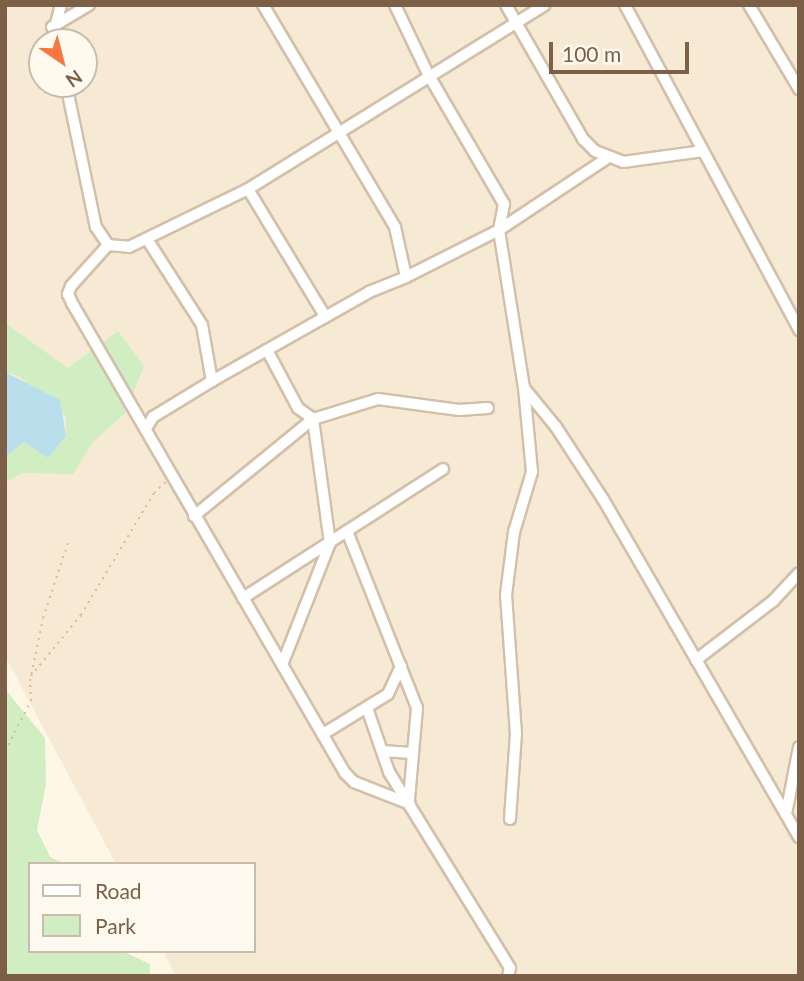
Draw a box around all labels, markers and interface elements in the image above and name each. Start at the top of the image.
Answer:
north arrow [28,28,98,98]
scale bar [552,28,692,72]
text: 100 m [562,41,621,66]
text: N [62,65,87,93]
legend [28,862,256,953]
text: Road [95,878,142,903]
text: Park [95,913,136,938]

